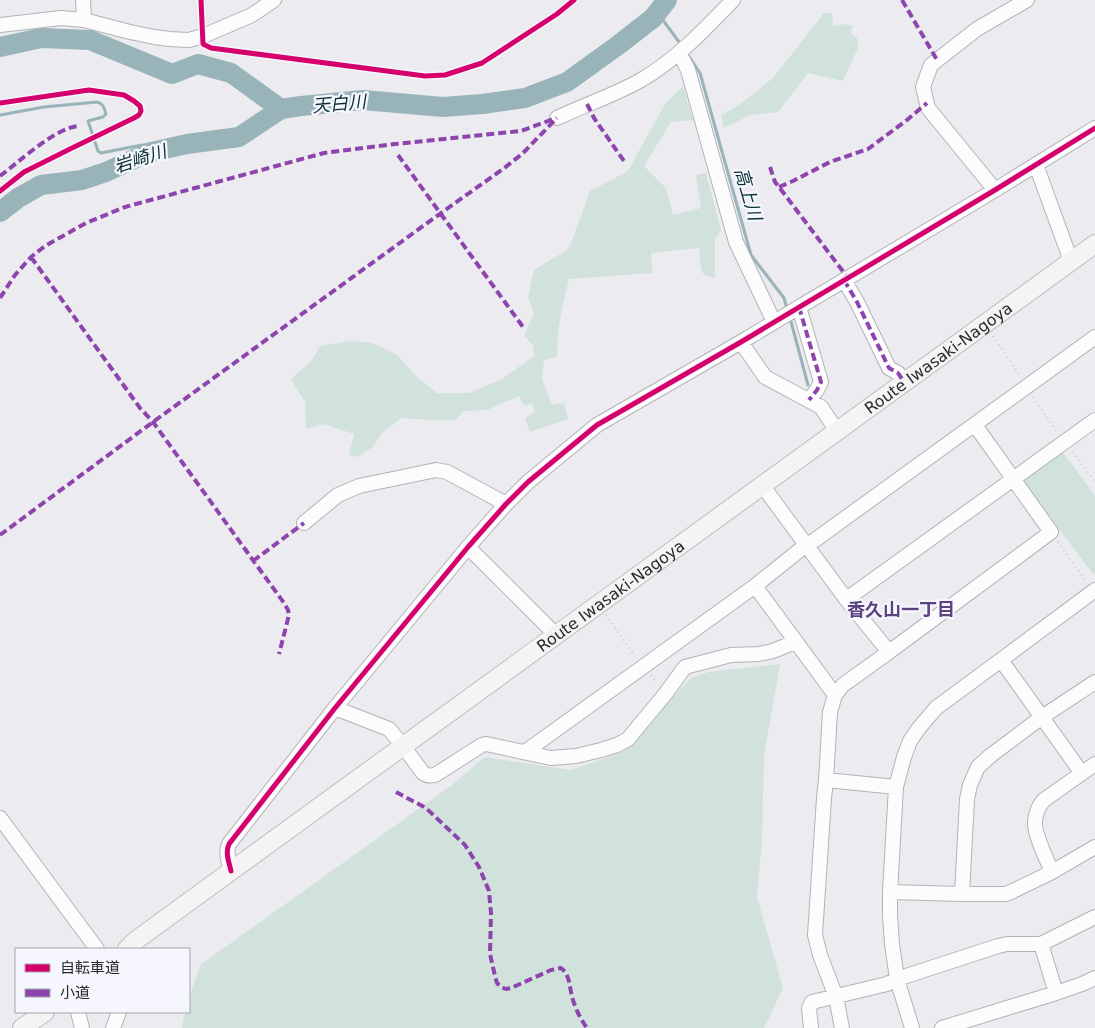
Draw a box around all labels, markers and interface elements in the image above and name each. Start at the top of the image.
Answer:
water label: 天白川 [311,91,369,116]
water label: 岩崎川 [111,140,171,177]
water label: 高上川 [731,165,767,225]
street label: Route Iwasaki-Nagoya [861,298,1016,418]
street label: Route Iwasaki-Nagoya [533,536,688,656]
district label: 香久山一丁目 [847,599,955,620]
legend [15,948,190,1013]
text: 自転車道 [60,959,120,977]
text: 小道 [60,984,90,1002]

